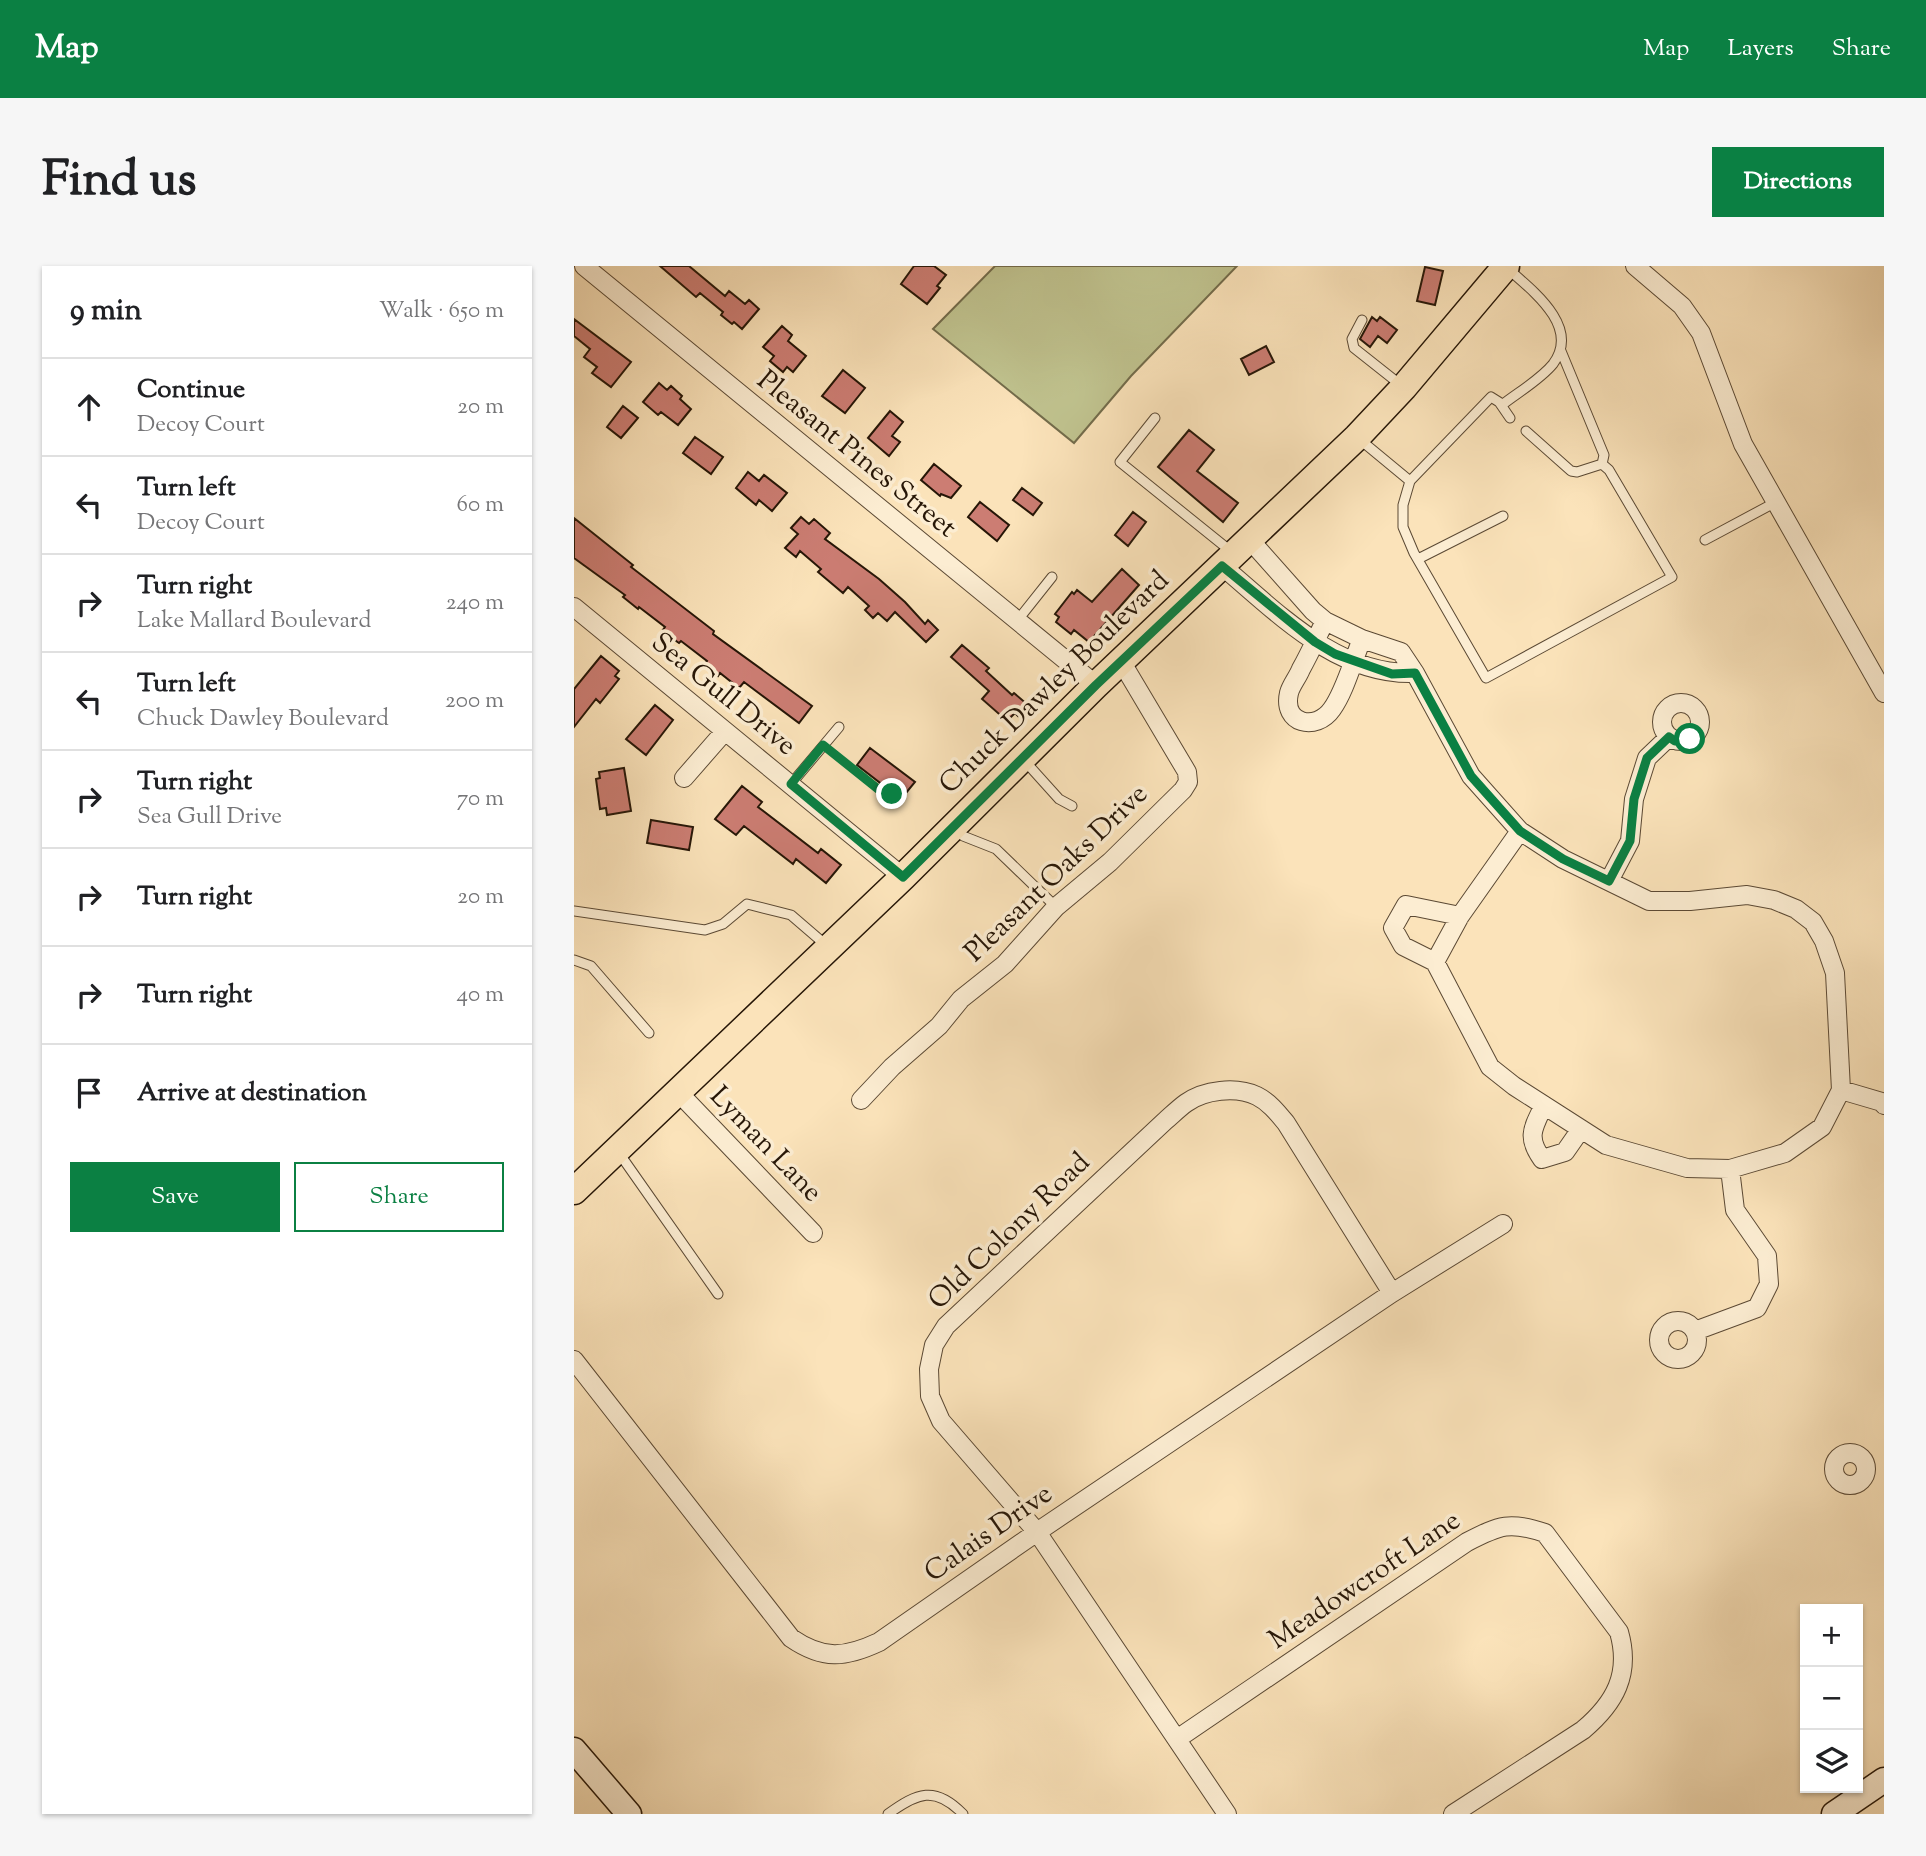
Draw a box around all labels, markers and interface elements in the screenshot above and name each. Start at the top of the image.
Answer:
text: Map [35,25,99,73]
text: Map [1643,32,1689,66]
text: Layers [1727,32,1794,66]
text: Share [1832,32,1891,66]
text: Find us [42,147,196,217]
button: Directions [1712,147,1884,217]
text: 9 min [70,290,142,333]
text: Walk · 650 m [379,295,504,328]
street label: Pleasant Pines Street [747,362,965,549]
text: Continue [137,372,245,409]
icon: ahead [70,388,108,426]
text: 20 m [457,391,504,424]
text: Decoy Court [137,409,265,442]
text: Turn left [137,470,236,507]
icon: left [70,486,108,524]
text: 60 m [456,489,504,522]
text: Decoy Court [137,507,265,540]
street label: Chuck Dawley Boulevard [931,562,1179,804]
text: Turn right [137,568,252,605]
icon: right [70,584,108,622]
text: 240 m [446,587,504,620]
text: Lake Mallard Boulevard [137,605,371,638]
street label: Sea Gull Drive [642,624,804,766]
text: Turn left [137,666,236,703]
icon: left [70,682,108,720]
text: 200 m [445,685,504,718]
text: Chuck Dawley Boulevard [137,703,389,736]
route start [1674,723,1705,754]
text: Turn right [137,764,252,801]
street label: Pleasant Oaks Drive [956,776,1158,972]
route end [876,778,907,809]
icon: right [70,780,108,818]
text: 70 m [457,783,504,816]
text: Sea Gull Drive [137,801,282,834]
icon: right [70,878,108,916]
text: Turn right [137,879,252,916]
text: 20 m [457,881,504,914]
icon: right [70,976,108,1014]
text: Turn right [137,977,252,1014]
text: 40 m [457,979,504,1012]
icon: arrive [70,1074,108,1112]
text: Arrive at destination [137,1075,367,1112]
street label: Lyman Lane [699,1078,831,1212]
street label: Old Colony Road [920,1144,1100,1320]
button: Save [70,1162,280,1232]
button: Share [294,1162,504,1232]
street label: Calais Drive [917,1475,1061,1593]
street label: Meadowcroft Lane [1261,1502,1469,1660]
map controls [1800,1604,1863,1793]
button: + [1800,1604,1863,1667]
button: − [1800,1667,1863,1730]
button: layers [1800,1730,1863,1793]

